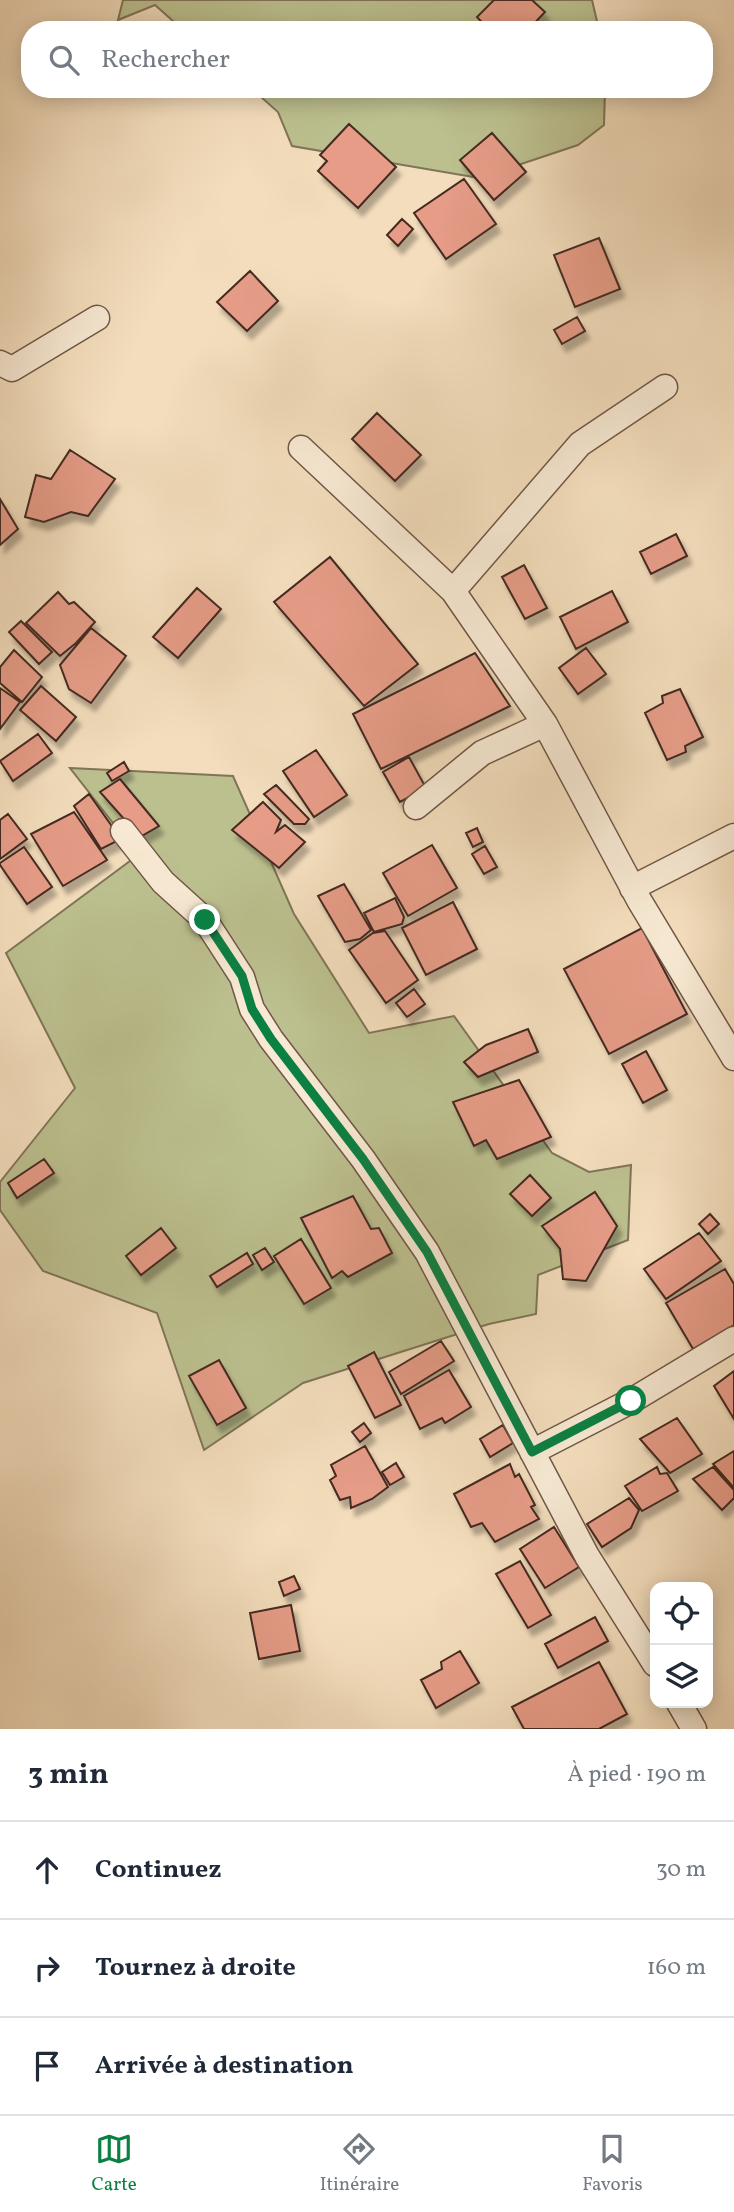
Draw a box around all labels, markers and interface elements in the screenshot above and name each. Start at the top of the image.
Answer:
search box [21,21,713,98]
icon: search [45,41,83,79]
text: Rechercher [101,42,230,78]
route end [189,904,220,935]
route start [615,1385,646,1416]
map controls [650,1582,713,1708]
button: locate [650,1582,713,1645]
button: layers [650,1645,713,1708]
text: 3 min [28,1754,109,1796]
text: À pied · 190 m [567,1759,706,1791]
icon: ahead [28,1851,66,1889]
text: Continuez [95,1852,221,1888]
text: 30 m [656,1854,706,1886]
icon: right [28,1949,66,1987]
text: Tournez à droite [95,1950,296,1986]
text: 160 m [647,1952,706,1984]
icon: arrive [28,2047,66,2085]
text: Arrivée à destination [95,2048,354,2084]
tab: Carte [91,2130,137,2198]
tab: Itinéraire [320,2130,399,2198]
tab: Favoris [582,2130,643,2198]

